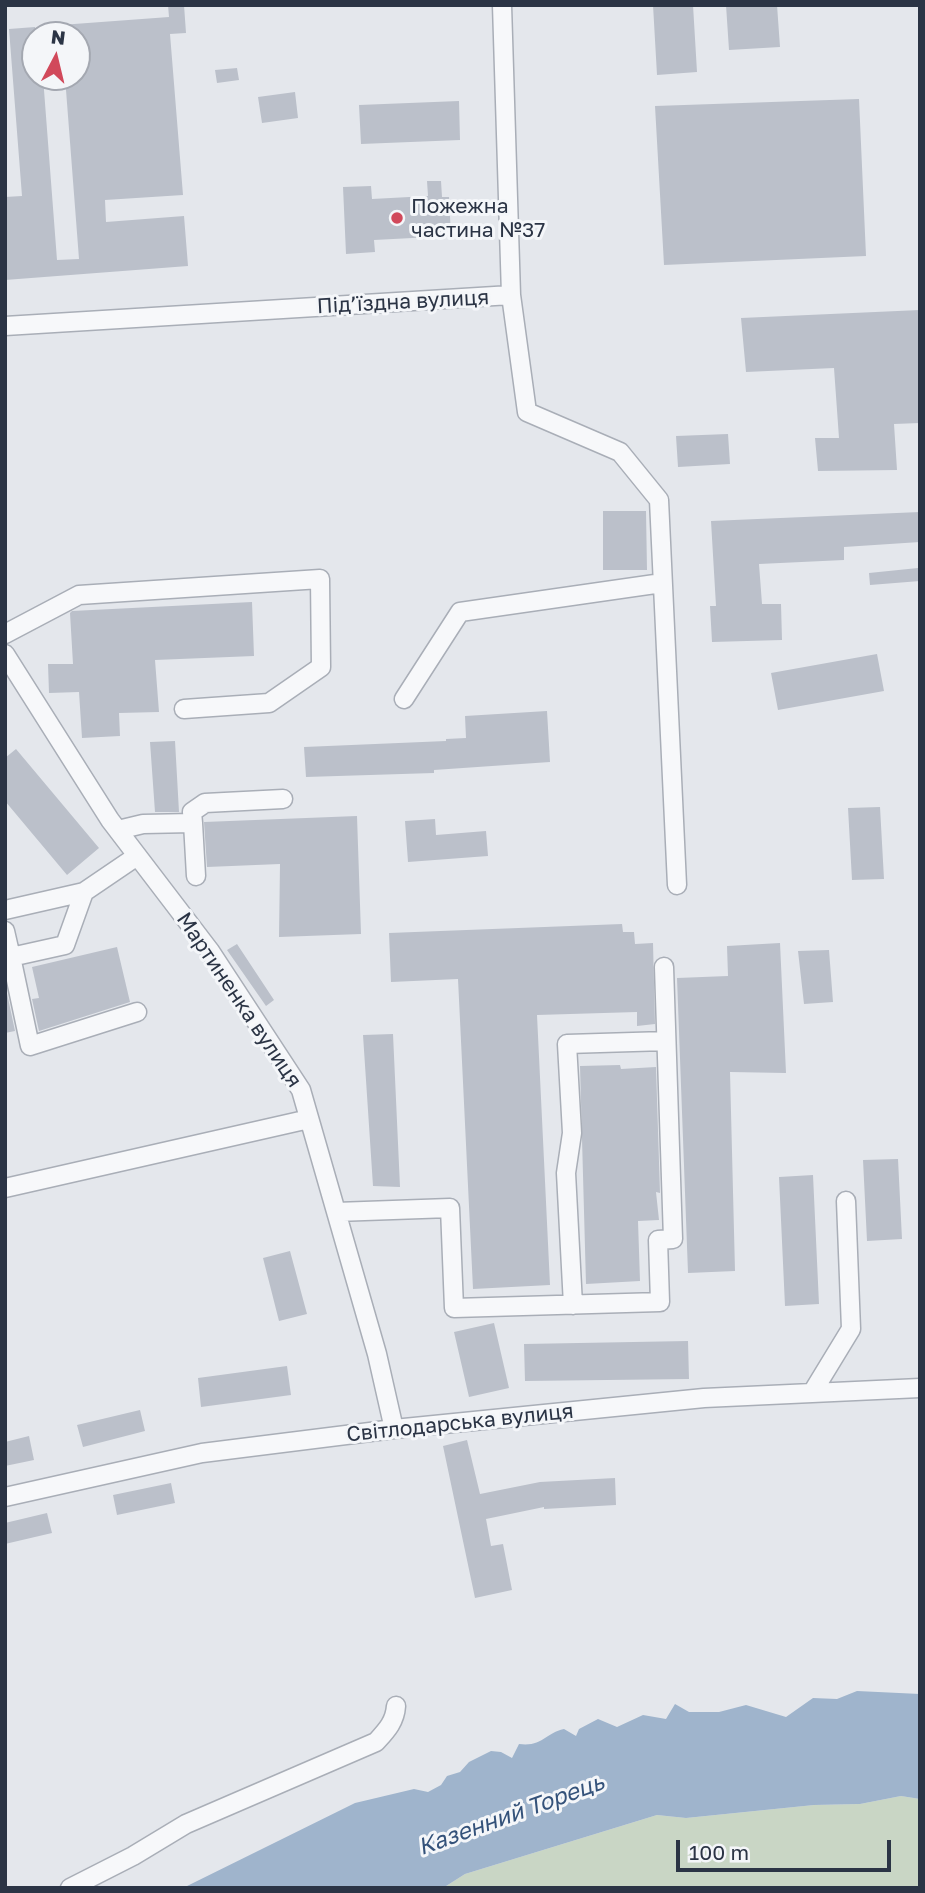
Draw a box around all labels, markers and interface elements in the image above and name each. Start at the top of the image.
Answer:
north arrow [21,21,91,91]
text: N [50,24,67,49]
place label: Пожежна частина №37 [411,193,545,243]
marker: Пожежна частина №37 [389,210,405,226]
street label: Під’їздна вулиця [316,285,490,319]
street label: Мартиненка вулиця [171,908,307,1092]
street label: Світлодарська вулиця [345,1399,575,1447]
water label: Казенний Торець [414,1769,608,1861]
scale bar [680,1826,895,1870]
text: 100 m [689,1839,749,1865]

